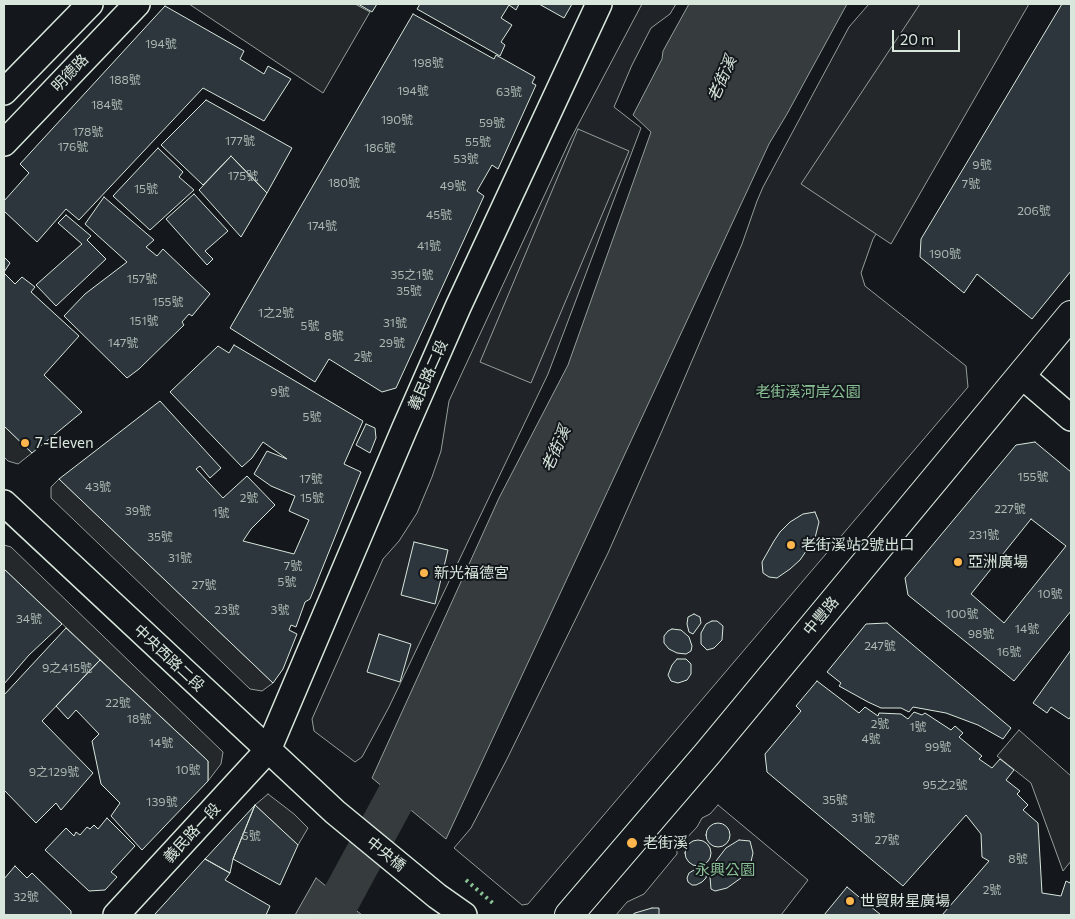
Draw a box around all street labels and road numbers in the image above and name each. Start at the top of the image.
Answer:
street label: 明德路 [48,51,92,95]
street label: 義民路二段 [405,337,451,413]
street label: 中豐路 [800,593,842,639]
street label: 中央西路二段 [130,621,208,695]
street label: 義民路一段 [160,799,224,867]
street label: 中央橋 [363,833,409,875]

